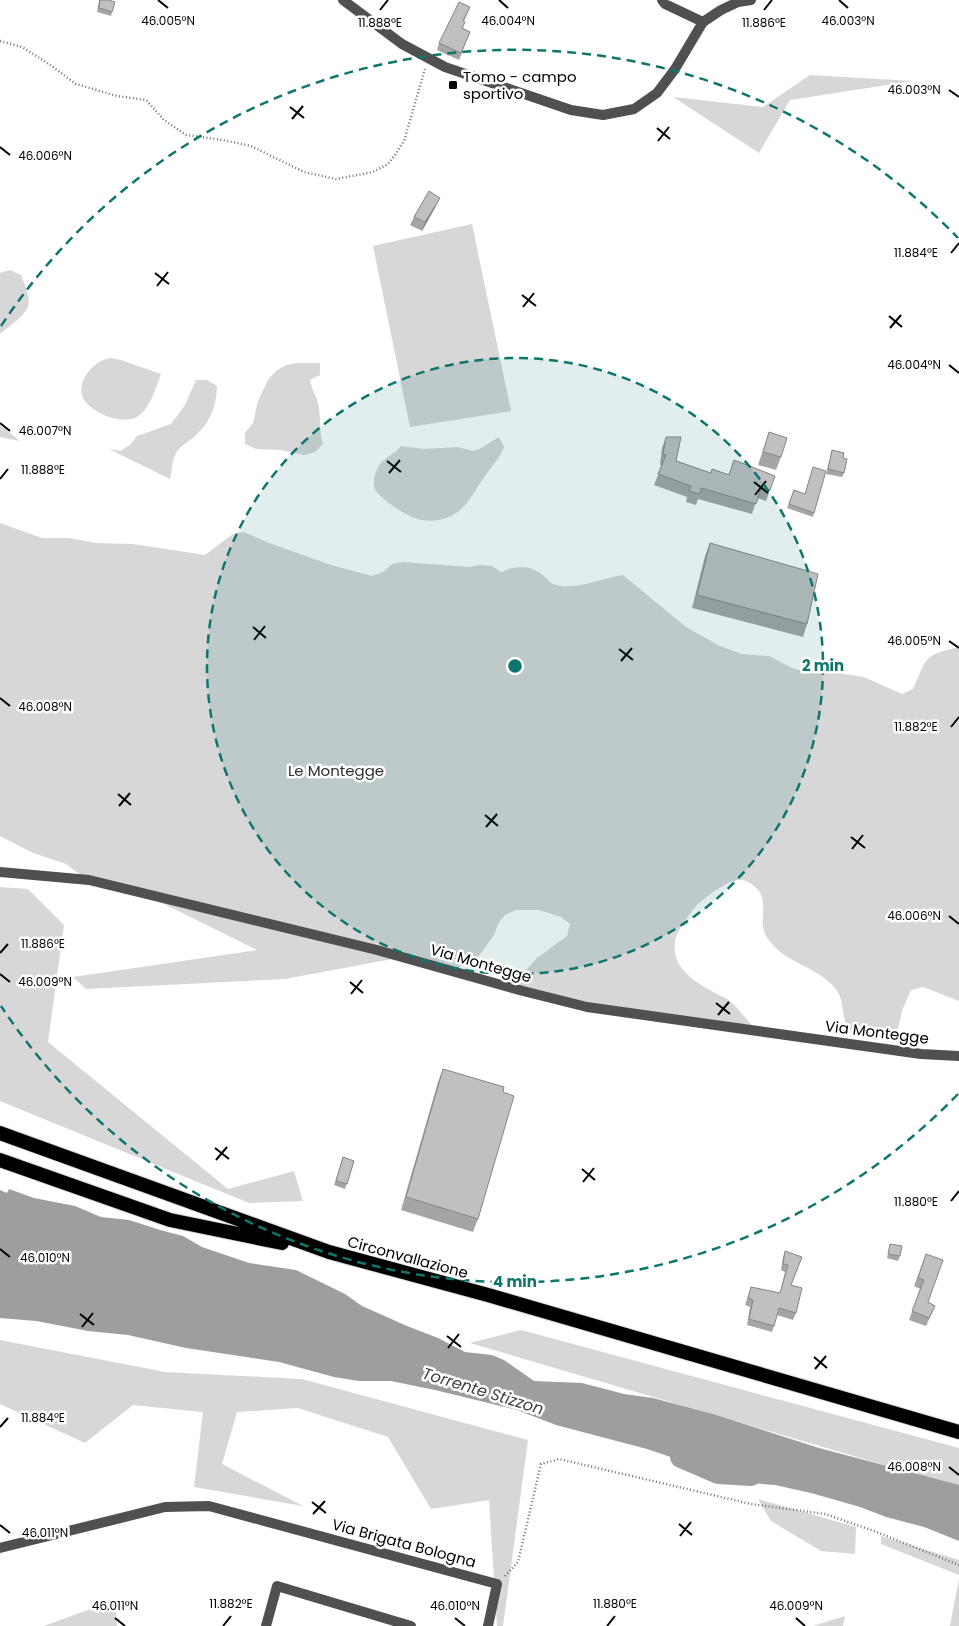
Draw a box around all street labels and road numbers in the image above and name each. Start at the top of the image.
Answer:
street label: Via Montegge [428,939,534,987]
street label: Via Montegge [824,1015,930,1049]
street label: Circonvallazione [345,1231,471,1283]
street label: Via Brigata Bologna [330,1514,478,1572]

